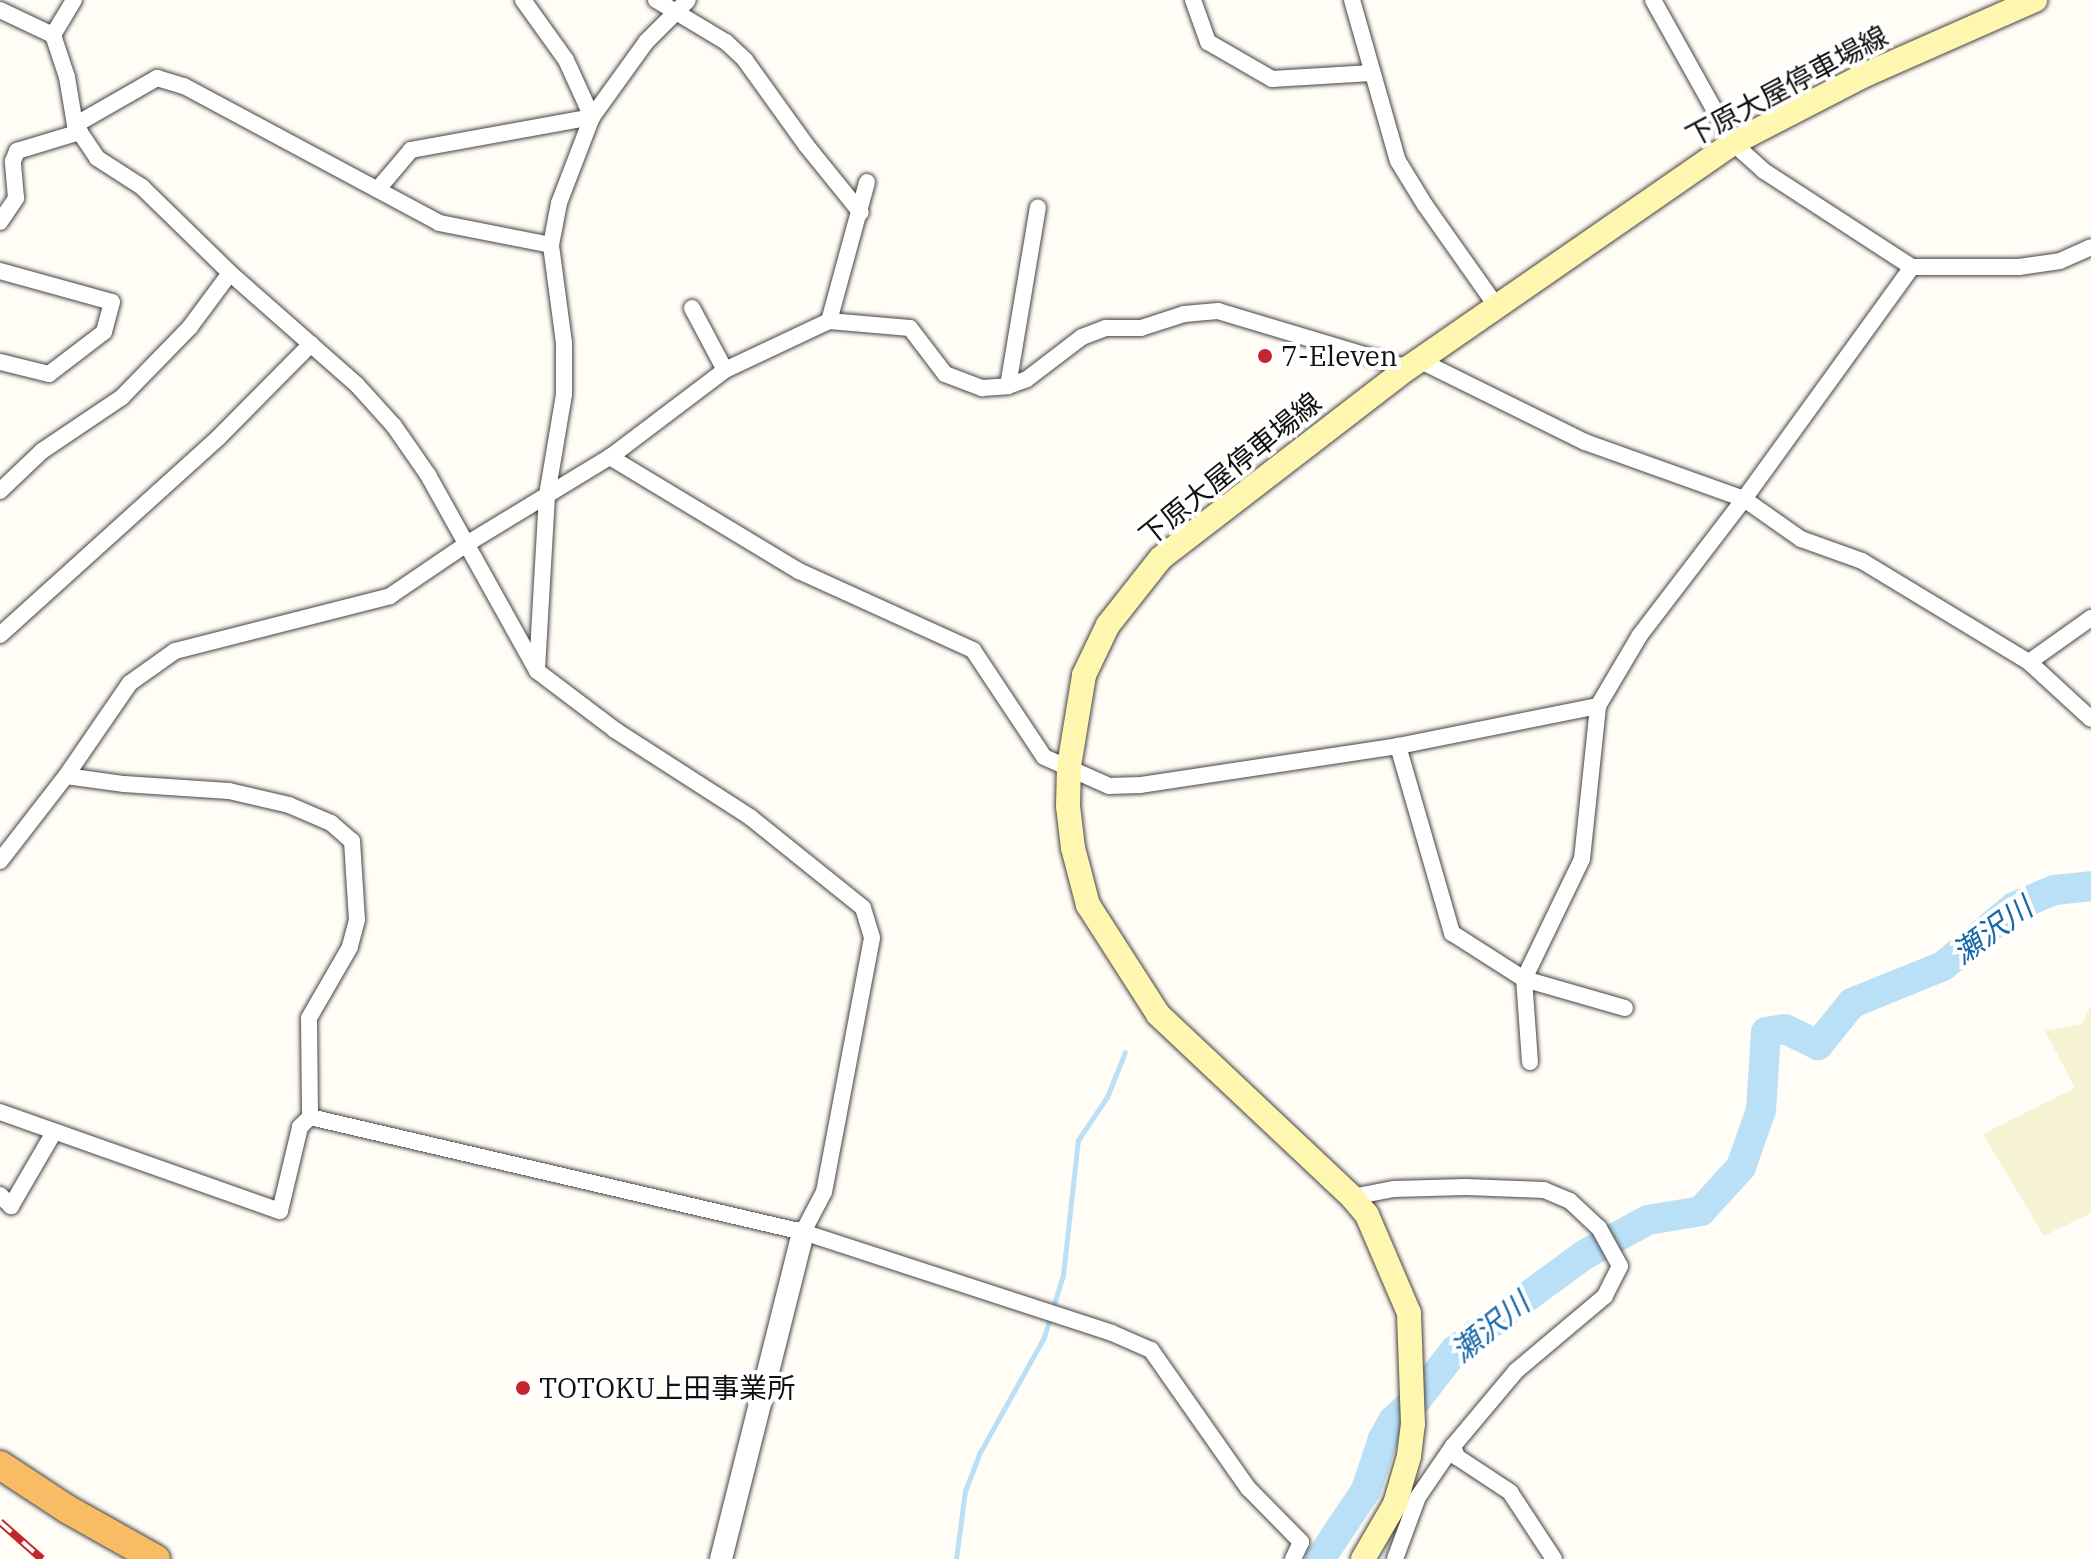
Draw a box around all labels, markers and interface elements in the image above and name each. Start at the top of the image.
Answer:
street label: 下原大屋停車場線 [1680,19,1894,153]
place label: 7-Eleven [1281,339,1398,373]
marker: 7-Eleven [1256,347,1274,365]
street label: 下原大屋停車場線 [1132,385,1328,553]
water label: 瀬沢川 [1945,889,2039,971]
water label: 瀬沢川 [1444,1285,1536,1369]
place label: TOTOKU上田事業所 [539,1371,795,1405]
marker: TOTOKU上田事業所 [514,1379,532,1397]

